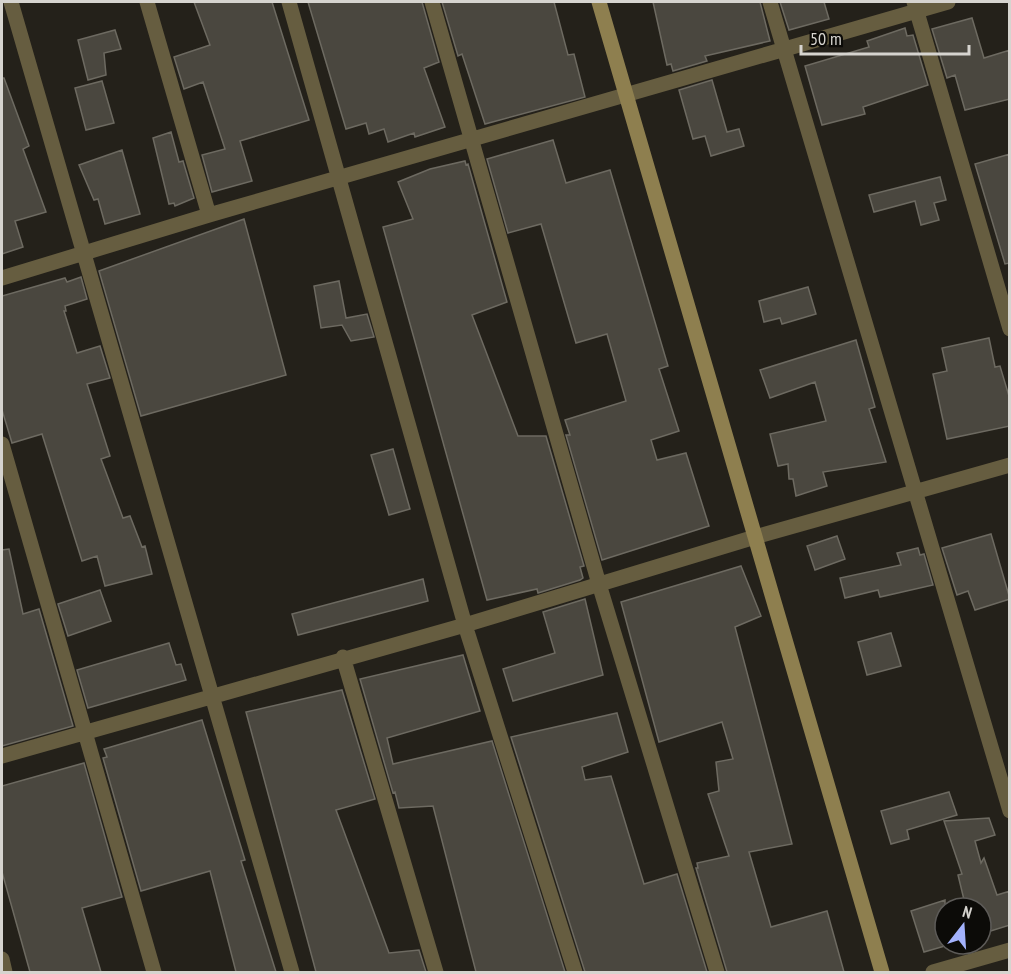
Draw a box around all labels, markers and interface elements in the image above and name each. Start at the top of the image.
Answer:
scale bar [801,18,969,56]
text: 50 m [810,27,842,50]
north arrow [933,896,993,956]
text: N [960,901,974,922]

